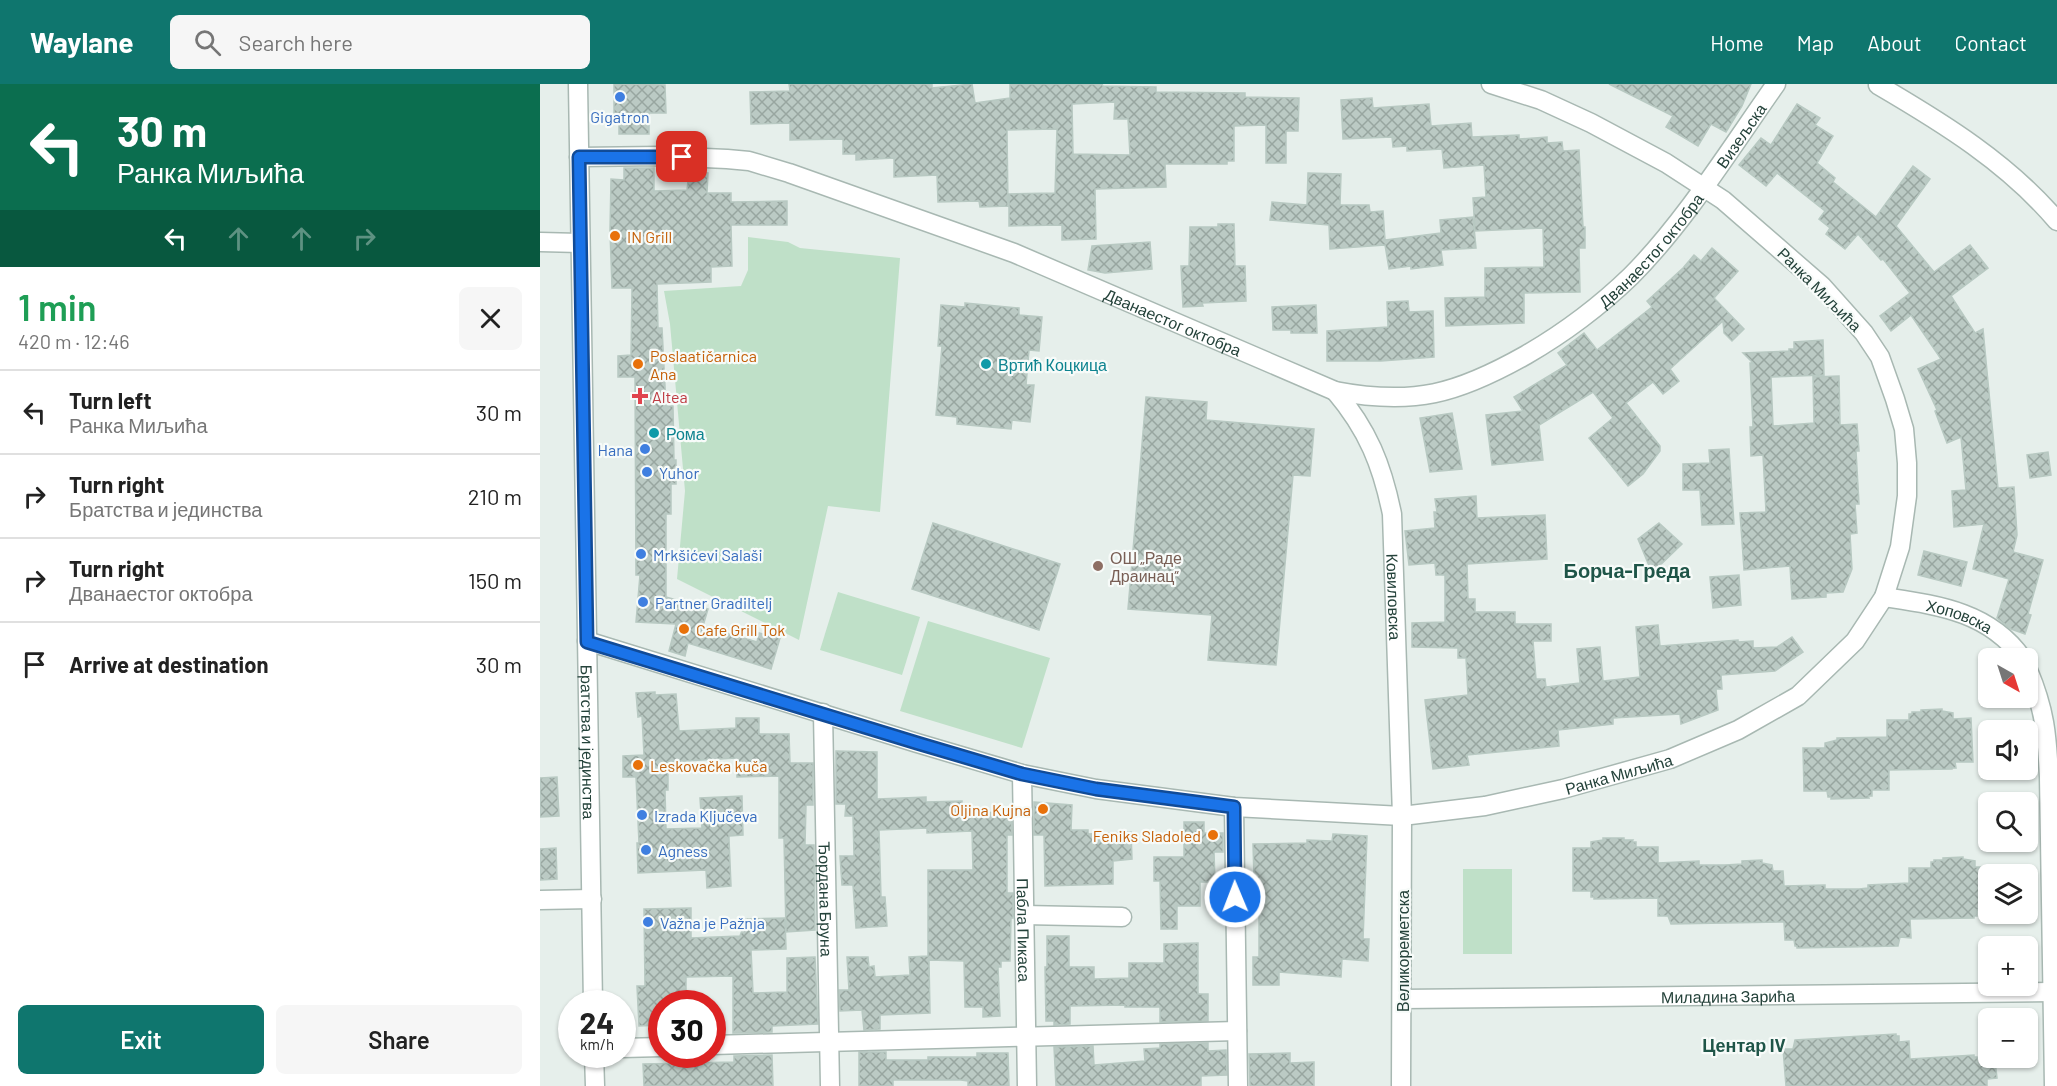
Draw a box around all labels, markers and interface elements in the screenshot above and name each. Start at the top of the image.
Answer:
search box [170,15,590,69]
text: Waylane [30,25,134,59]
icon: search [191,26,224,59]
text: Search here [239,29,353,55]
text: Home [1710,30,1764,55]
text: Map [1797,30,1834,55]
text: About [1867,30,1922,55]
text: Contact [1955,30,2027,55]
marker: Gigatron [613,90,627,104]
street label: Визељска [1712,99,1769,171]
text: 30 m [117,105,207,155]
place label: Gigatron [590,107,650,126]
icon: left [18,108,96,186]
pin [656,131,707,182]
icon: arrive [665,140,698,173]
text: Ранка Миљића [117,156,304,188]
street label: Дванаестог октобра [1594,189,1706,311]
icon: left [159,222,192,255]
icon: ahead [222,222,255,255]
icon: ahead [285,222,318,255]
icon: right [348,222,381,255]
place label: IN Grill [627,227,672,246]
marker: IN Grill [608,229,622,243]
street label: Ранка Миљића [1774,243,1866,335]
street label: Дванаестог октобра [1102,284,1245,359]
text: 1 min [18,285,97,328]
button: close [459,287,522,350]
text: 420 m · 12:46 [18,329,130,353]
place label: Poslaatičarnica Ana [650,346,757,383]
place label: Вртић Коцкица [998,355,1107,374]
marker: Poslaatičarnica Ana [631,357,645,371]
marker: Вртић Коцкица [979,357,993,371]
text: Turn left [69,387,152,413]
place label: Altea [652,387,688,406]
marker: Altea [633,389,647,403]
icon: left [18,396,51,429]
text: 30 m [476,399,522,425]
text: Ранка Миљића [69,413,208,437]
place label: Рома [666,424,705,443]
marker: Рома [647,426,661,440]
place label: Hana [598,440,633,459]
marker: Hana [638,442,652,456]
place label: Yuhor [659,463,699,482]
marker: Yuhor [640,465,654,479]
text: Turn right [69,471,164,497]
icon: right [18,480,51,513]
text: 210 m [468,483,522,509]
text: Братства и јединства [69,497,262,521]
place label: Mrkšićevi Salaši [653,545,763,564]
marker: Mrkšićevi Salaši [634,547,648,561]
place label: ОШ „Раде Драинац” [1110,548,1182,585]
street label: Ковиловска [1384,553,1406,640]
text: Turn right [69,555,164,581]
district label: Борча-Греда [1564,558,1691,582]
marker: ОШ „Раде Драинац” [1091,559,1105,573]
icon: right [18,564,51,597]
text: 150 m [468,567,522,593]
text: Дванаестог октобра [69,581,253,605]
place label: Partner Gradiltelj [655,593,773,612]
marker: Partner Gradiltelj [636,595,650,609]
street label: Хоповска [1925,595,1997,636]
place label: Cafe Grill Tok [696,620,785,639]
marker: Cafe Grill Tok [677,622,691,636]
icon: arrive [18,648,51,681]
north arrow [1978,648,2038,708]
map controls [1978,648,2038,1068]
text: Arrive at destination [69,651,268,677]
text: 30 m [476,651,522,677]
street label: Братства и јединства [578,664,599,820]
button: sound [1978,720,2038,780]
street label: Ранка Миљића [1563,749,1675,798]
place label: Leskovačka kuča [650,756,768,775]
marker: Leskovačka kuča [631,758,645,772]
button: search [1978,792,2038,852]
place label: Oljina Kujna [950,800,1031,819]
marker: Oljina Kujna [1036,802,1050,816]
place label: Izrada Ključeva [654,806,758,825]
marker: Izrada Ključeva [635,808,649,822]
place label: Feniks Sladoled [1093,826,1201,845]
marker: Feniks Sladoled [1206,828,1220,842]
place label: Agness [658,841,708,860]
street label: Ђордана Бруна [816,841,837,957]
marker: Agness [639,843,653,857]
button: layers [1978,864,2038,924]
position arrow [1203,865,1267,929]
street label: Пабла Пикаса [1014,878,1035,982]
street label: Великореметска [1393,890,1412,1012]
place label: Važna je Pažnja [660,913,765,932]
marker: Važna je Pažnja [641,915,655,929]
button: + [1978,936,2038,996]
street label: Миладина Зарића [1661,985,1795,1006]
speed limit sign: 30 [648,990,726,1068]
text: 24 [580,1004,614,1040]
button: Exit [18,1005,264,1074]
button: Share [276,1005,522,1074]
button: − [1978,1008,2038,1068]
district label: Центар IV [1702,1034,1786,1056]
text: km/h [580,1035,614,1053]

